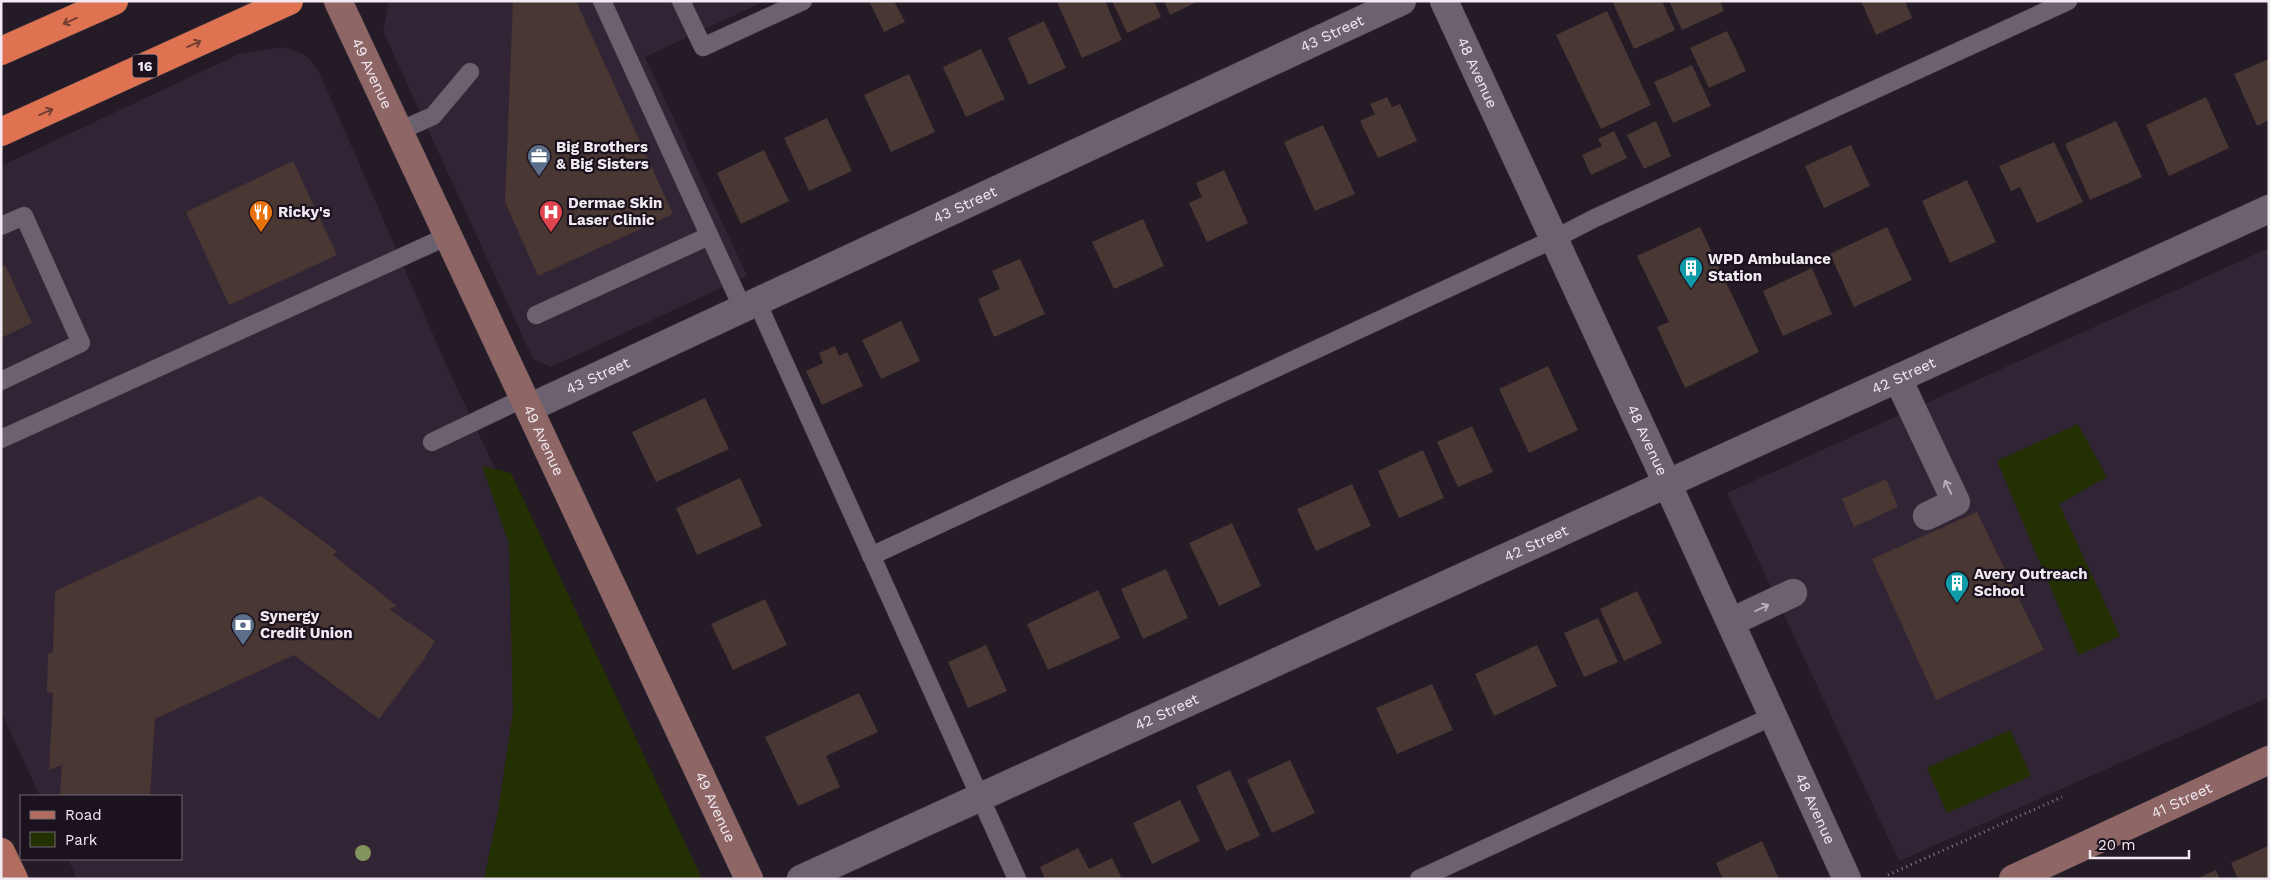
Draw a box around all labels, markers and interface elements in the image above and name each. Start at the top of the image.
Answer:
street label: 43 Street [1297,11,1367,56]
one-way arrow [63,16,78,26]
street label: 48 Avenue [1453,34,1501,111]
street label: 49 Avenue [348,35,396,112]
one-way arrow [186,39,201,49]
road number: 16 [132,54,158,78]
one-way arrow [38,106,53,116]
place label: Big Brothers & Big Sisters [556,138,649,173]
office icon: Big Brothers & Big Sisters [526,143,552,177]
street label: 43 Street [930,182,1000,227]
place label: Dermae Skin Laser Clinic [568,194,662,229]
restaurant icon: Ricky's [248,199,274,233]
hospital icon: Dermae Skin Laser Clinic [538,199,564,233]
place label: Ricky's [278,203,331,221]
place label: WPD Ambulance Station [1708,250,1831,285]
building icon: WPD Ambulance Station [1678,255,1704,289]
street label: 43 Street [563,353,633,398]
street label: 42 Street [1869,353,1939,398]
street label: 49 Avenue [519,402,568,479]
street label: 48 Avenue [1623,402,1671,479]
one-way arrow [1943,480,1953,495]
street label: 42 Street [1501,521,1571,566]
place label: Avery Outreach School [1974,565,2088,600]
building icon: Avery Outreach School [1944,570,1970,604]
one-way arrow [1754,602,1769,612]
place label: Synergy Credit Union [260,607,352,642]
bank icon: Synergy Credit Union [230,612,256,646]
street label: 42 Street [1132,689,1202,734]
street label: 49 Avenue [691,769,740,845]
street label: 48 Avenue [1791,770,1839,847]
street label: 41 Street [2148,778,2216,822]
legend [20,795,182,860]
text: Road [65,806,102,824]
scale bar [2090,828,2189,860]
text: Park [65,831,98,849]
text: 20 m [2098,836,2136,854]

